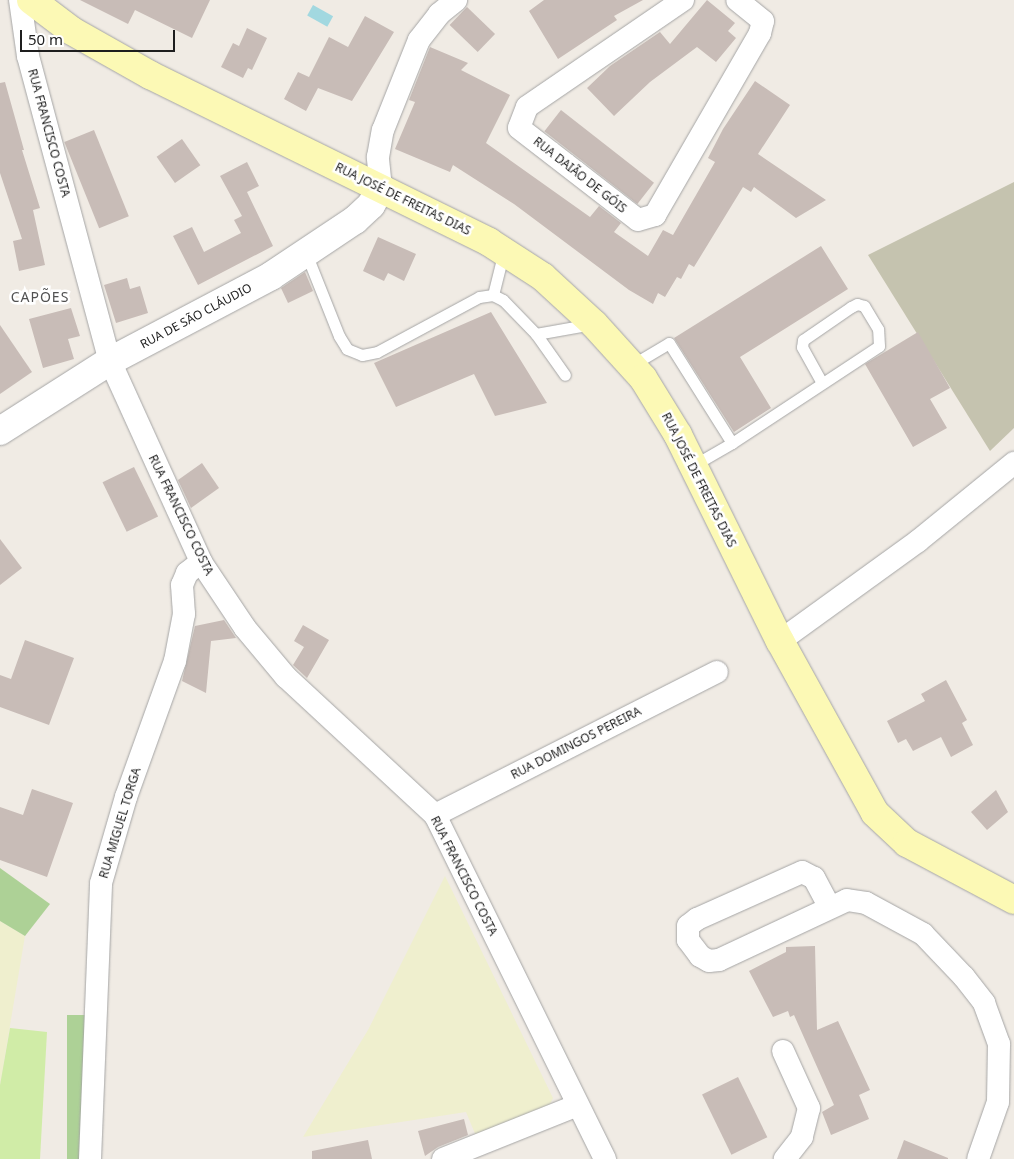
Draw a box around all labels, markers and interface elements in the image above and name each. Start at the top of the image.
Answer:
scale bar [22,20,178,52]
text: 50 m [28,29,63,49]
street label: RUA FRANCISCO COSTA [25,67,73,199]
street label: RUA DAIÃO DE GÓIS [530,134,630,216]
street label: RUA JOSÉ DE FREITAS DIAS [333,160,473,238]
street label: RUA DE SÃO CLÁUDIO [138,280,254,352]
district label: CAPÕES [10,289,70,305]
street label: RUA JOSÉ DE FREITAS DIAS [659,410,739,550]
street label: RUA FRANCISCO COSTA [146,452,216,578]
street label: RUA DOMINGOS PEREIRA [508,704,644,782]
street label: RUA MIGUEL TORGA [96,766,144,880]
street label: RUA FRANCISCO COSTA [428,814,500,938]

